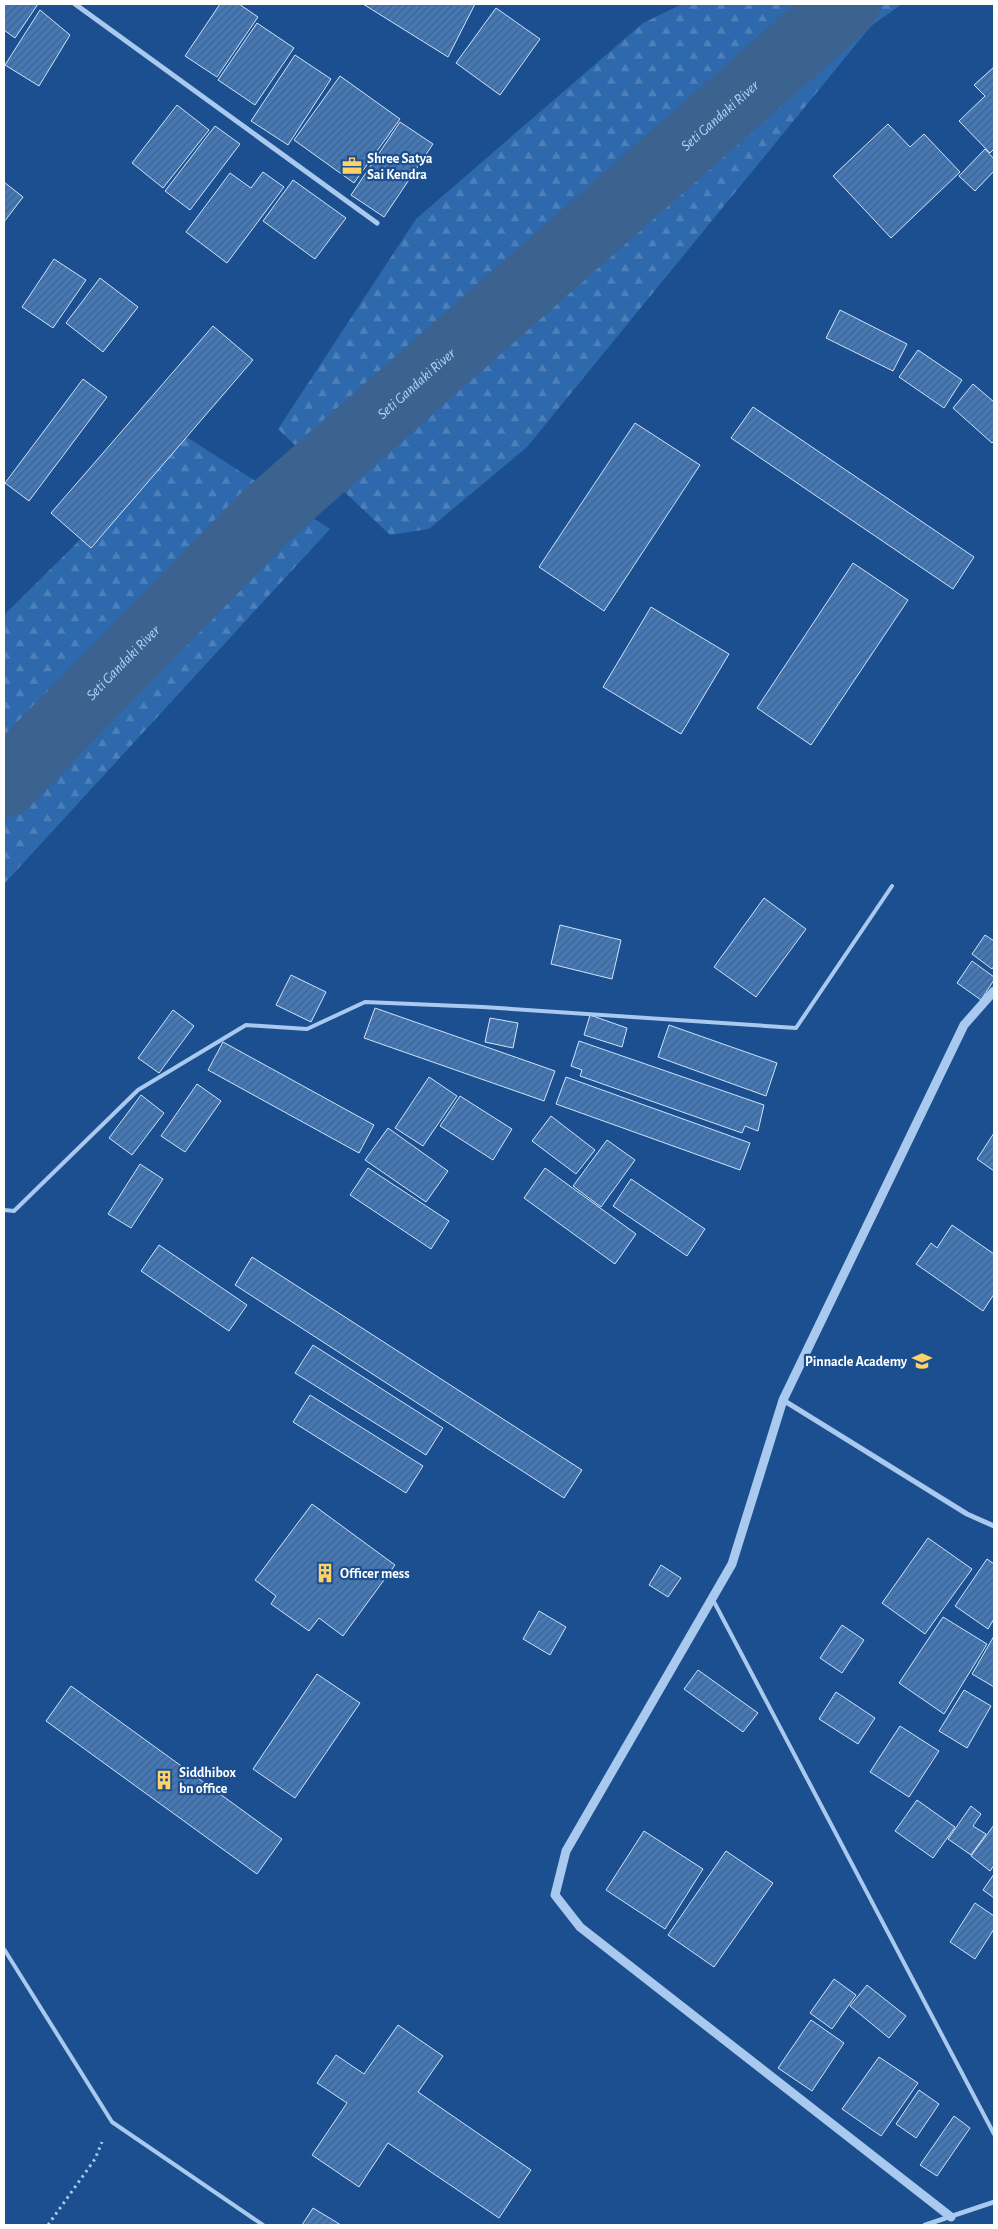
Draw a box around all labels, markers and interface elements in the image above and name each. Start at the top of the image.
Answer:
water label: Seti Gandaki River [678,77,763,154]
place label: Shree Satya Sai Kendra [367,152,433,182]
office icon: Shree Satya Sai Kendra [341,155,363,177]
water label: Seti Gandaki River [375,345,459,422]
water label: Seti Gandaki River [84,622,164,703]
school or university icon: Pinnacle Academy [911,1350,933,1372]
place label: Pinnacle Academy [805,1355,908,1369]
building icon: Officer mess [314,1562,336,1584]
place label: Officer mess [340,1567,410,1581]
place label: Siddhibox bn office [179,1766,236,1796]
building icon: Siddhibox bn office [153,1769,175,1791]

